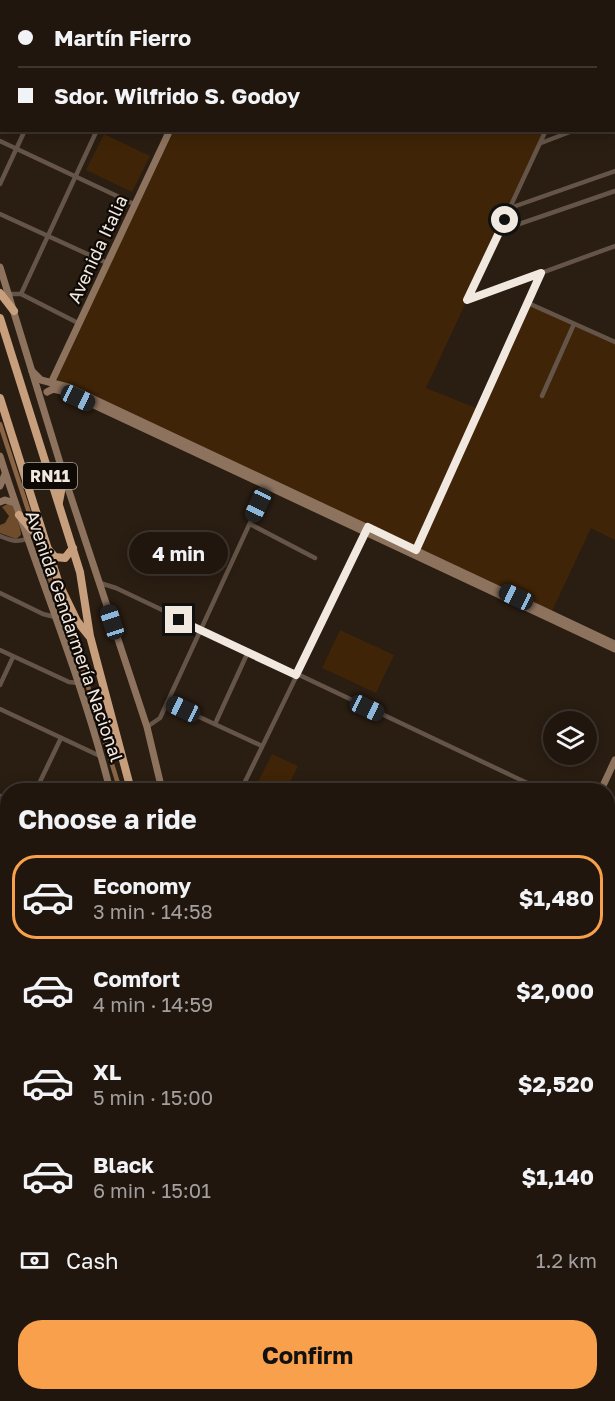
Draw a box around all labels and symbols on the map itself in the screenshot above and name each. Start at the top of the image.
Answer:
street label: Avenida Italia [62,192,132,306]
route start [491,206,518,233]
car [58,382,98,414]
road number: RN11 [23,463,77,489]
car [242,485,274,525]
street label: Avenida Gendarmería Nacional [22,507,129,765]
callout: 4 min [130,533,228,575]
car [496,581,536,613]
car [98,602,126,642]
route end [165,606,192,633]
car [347,692,387,724]
car [163,693,203,725]

